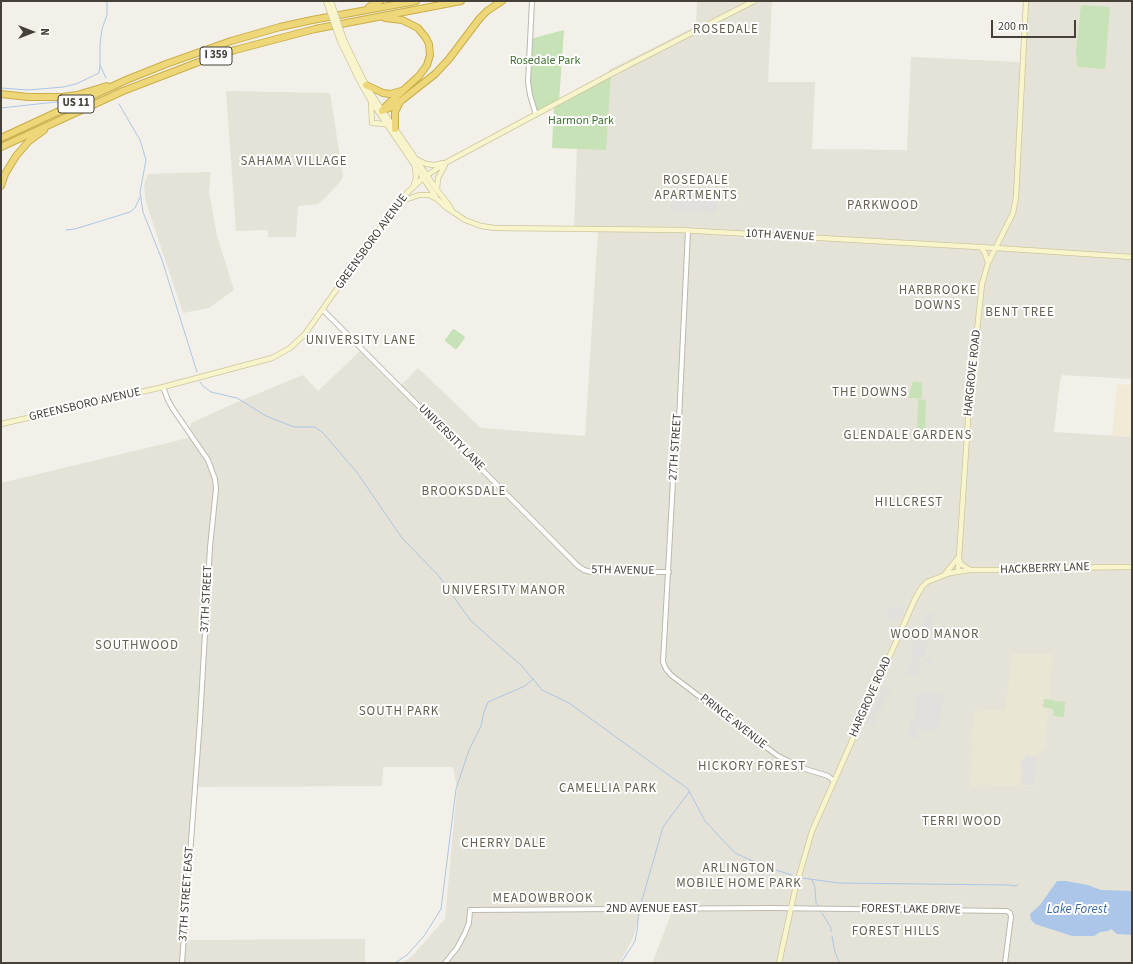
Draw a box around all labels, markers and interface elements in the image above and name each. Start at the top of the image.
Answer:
north arrow [12,12,52,52]
scale bar [993,12,1078,38]
text: 200 m [998,18,1028,35]
district label: ROSEDALE [693,22,759,38]
text: N [37,28,52,36]
road number: I 359 [200,47,232,65]
park label: Rosedale Park [510,54,580,68]
road number: US 11 [58,95,94,113]
park label: Harmon Park [548,114,614,128]
district label: SAHAMA VILLAGE [240,154,348,170]
district label: ROSEDALE APARTMENTS [654,173,738,204]
street label: GREENSBORO AVENUE [333,192,411,292]
district label: PARKWOOD [847,198,919,214]
street label: 10TH AVENUE [745,227,815,245]
district label: HARBROOKE DOWNS [899,283,977,314]
district label: BENT TREE [985,305,1055,321]
street label: HARGROVE ROAD [961,329,985,417]
district label: UNIVERSITY LANE [306,333,416,349]
street label: GREENSBORO AVENUE [28,385,142,425]
district label: THE DOWNS [832,385,908,401]
street label: UNIVERSITY LANE [415,402,487,474]
street label: 27TH STREET [666,413,686,481]
district label: GLENDALE GARDENS [844,428,972,444]
district label: BROOKSDALE [422,484,506,500]
district label: HILLCREST [875,495,943,511]
street label: HACKBERRY LANE [1000,560,1090,578]
street label: 5TH AVENUE [591,563,655,579]
street label: 37TH STREET [198,565,216,633]
district label: UNIVERSITY MANOR [442,583,566,599]
district label: WOOD MANOR [891,627,979,643]
district label: SOUTHWOOD [95,638,179,654]
street label: HARGROVE ROAD [847,654,895,740]
street label: PRINCE AVENUE [697,691,769,753]
district label: SOUTH PARK [359,704,439,720]
district label: HICKORY FOREST [698,759,806,775]
district label: CAMELLIA PARK [559,781,657,797]
district label: TERRI WOOD [922,814,1002,830]
district label: CHERRY DALE [461,836,547,852]
street label: 37TH STREET EAST [177,846,197,942]
district label: ARLINGTON MOBILE HOME PARK [676,861,802,892]
district label: MEADOWBROOK [493,891,593,907]
street label: 2ND AVENUE EAST [606,902,698,916]
street label: FOREST LAKE DRIVE [861,902,961,918]
water label: Lake Forest [1047,902,1107,918]
district label: FOREST HILLS [852,924,940,940]

